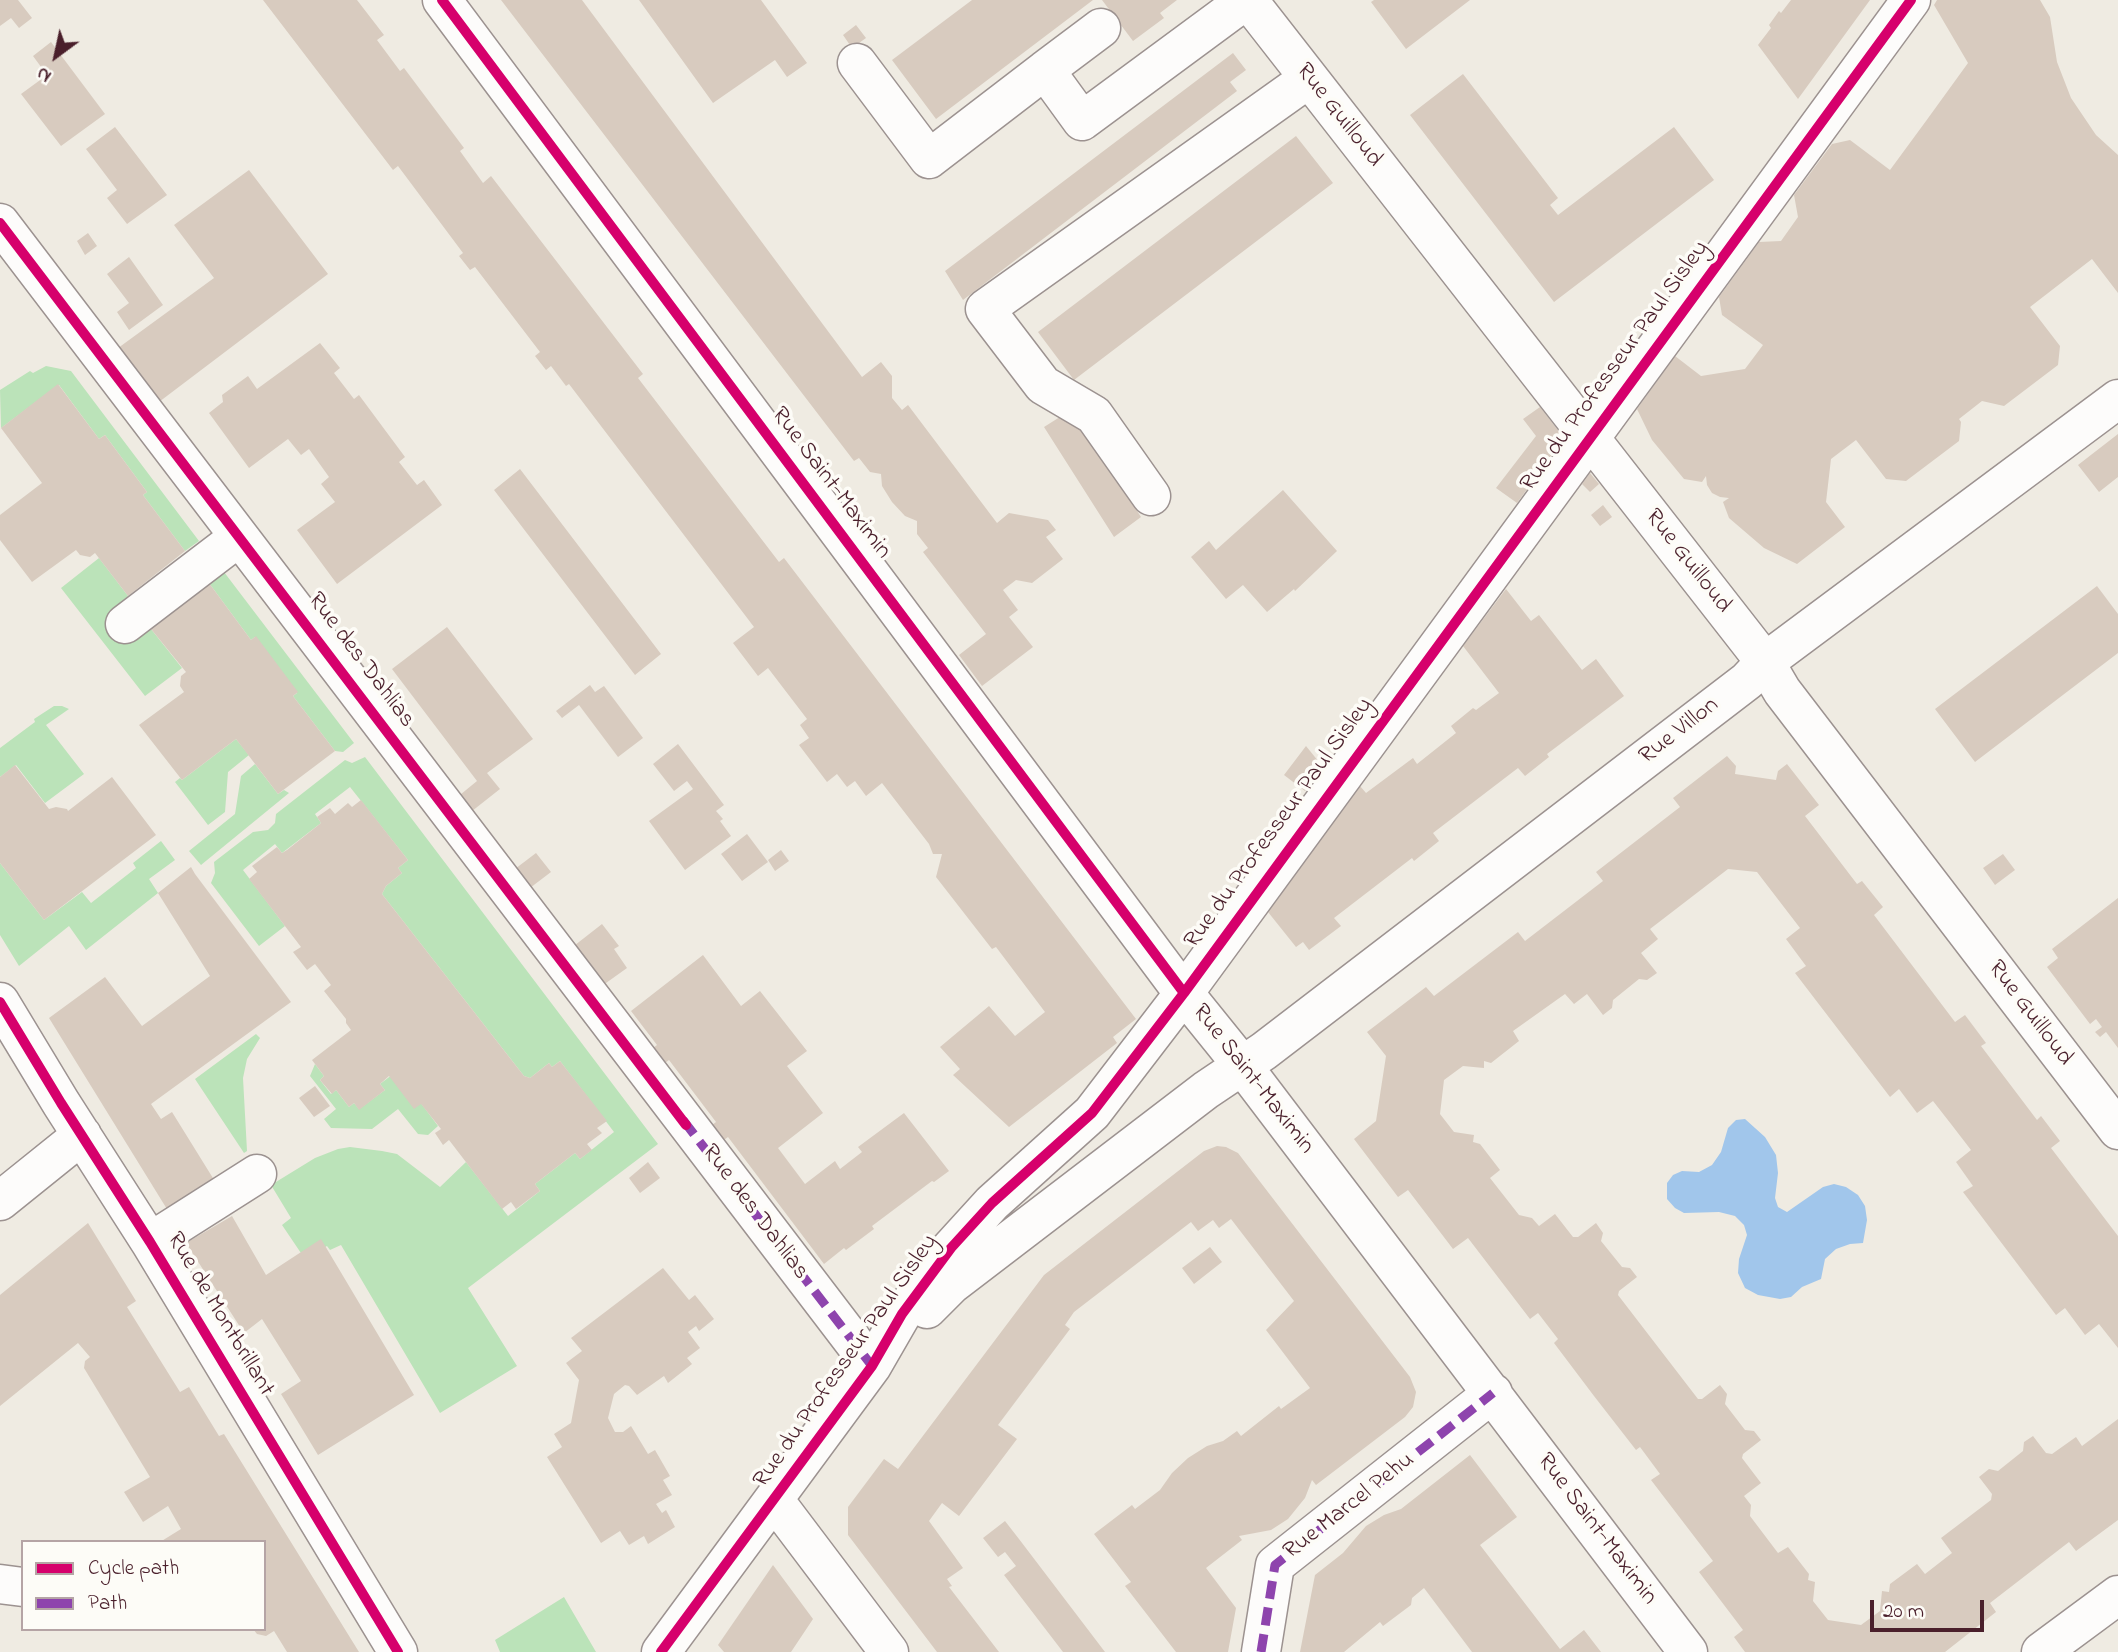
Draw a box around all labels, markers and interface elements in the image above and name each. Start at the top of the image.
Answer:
north arrow [21,21,91,91]
street label: Rue Guilloud [1288,58,1388,174]
text: N [32,59,57,89]
street label: Rue du Professeur Paul Sisley [1515,236,1717,498]
street label: Rue Saint-Maximin [764,402,896,566]
street label: Rue Guilloud [1637,504,1737,620]
street label: Rue des Dahlias [300,588,420,734]
street label: Rue Villon [1635,692,1725,772]
street label: Rue du Professeur Paul Sisley [1179,693,1381,955]
street label: Rue Guilloud [1980,956,2078,1072]
street label: Rue Saint-Maximin [1184,999,1320,1161]
street label: Rue des Dahlias [694,1140,814,1286]
street label: Rue de Montbrillant [159,1228,279,1402]
street label: Rue du Professeur Paul Sisley [748,1230,946,1494]
street label: Rue Marcel Pehu [1279,1447,1421,1567]
street label: Rue Saint-Maximin [1530,1448,1662,1612]
legend [21,1540,266,1631]
text: Cycle path [88,1554,179,1584]
scale bar [1873,1586,1987,1630]
text: Path [88,1589,127,1619]
text: 20 m [1883,1597,1924,1627]

